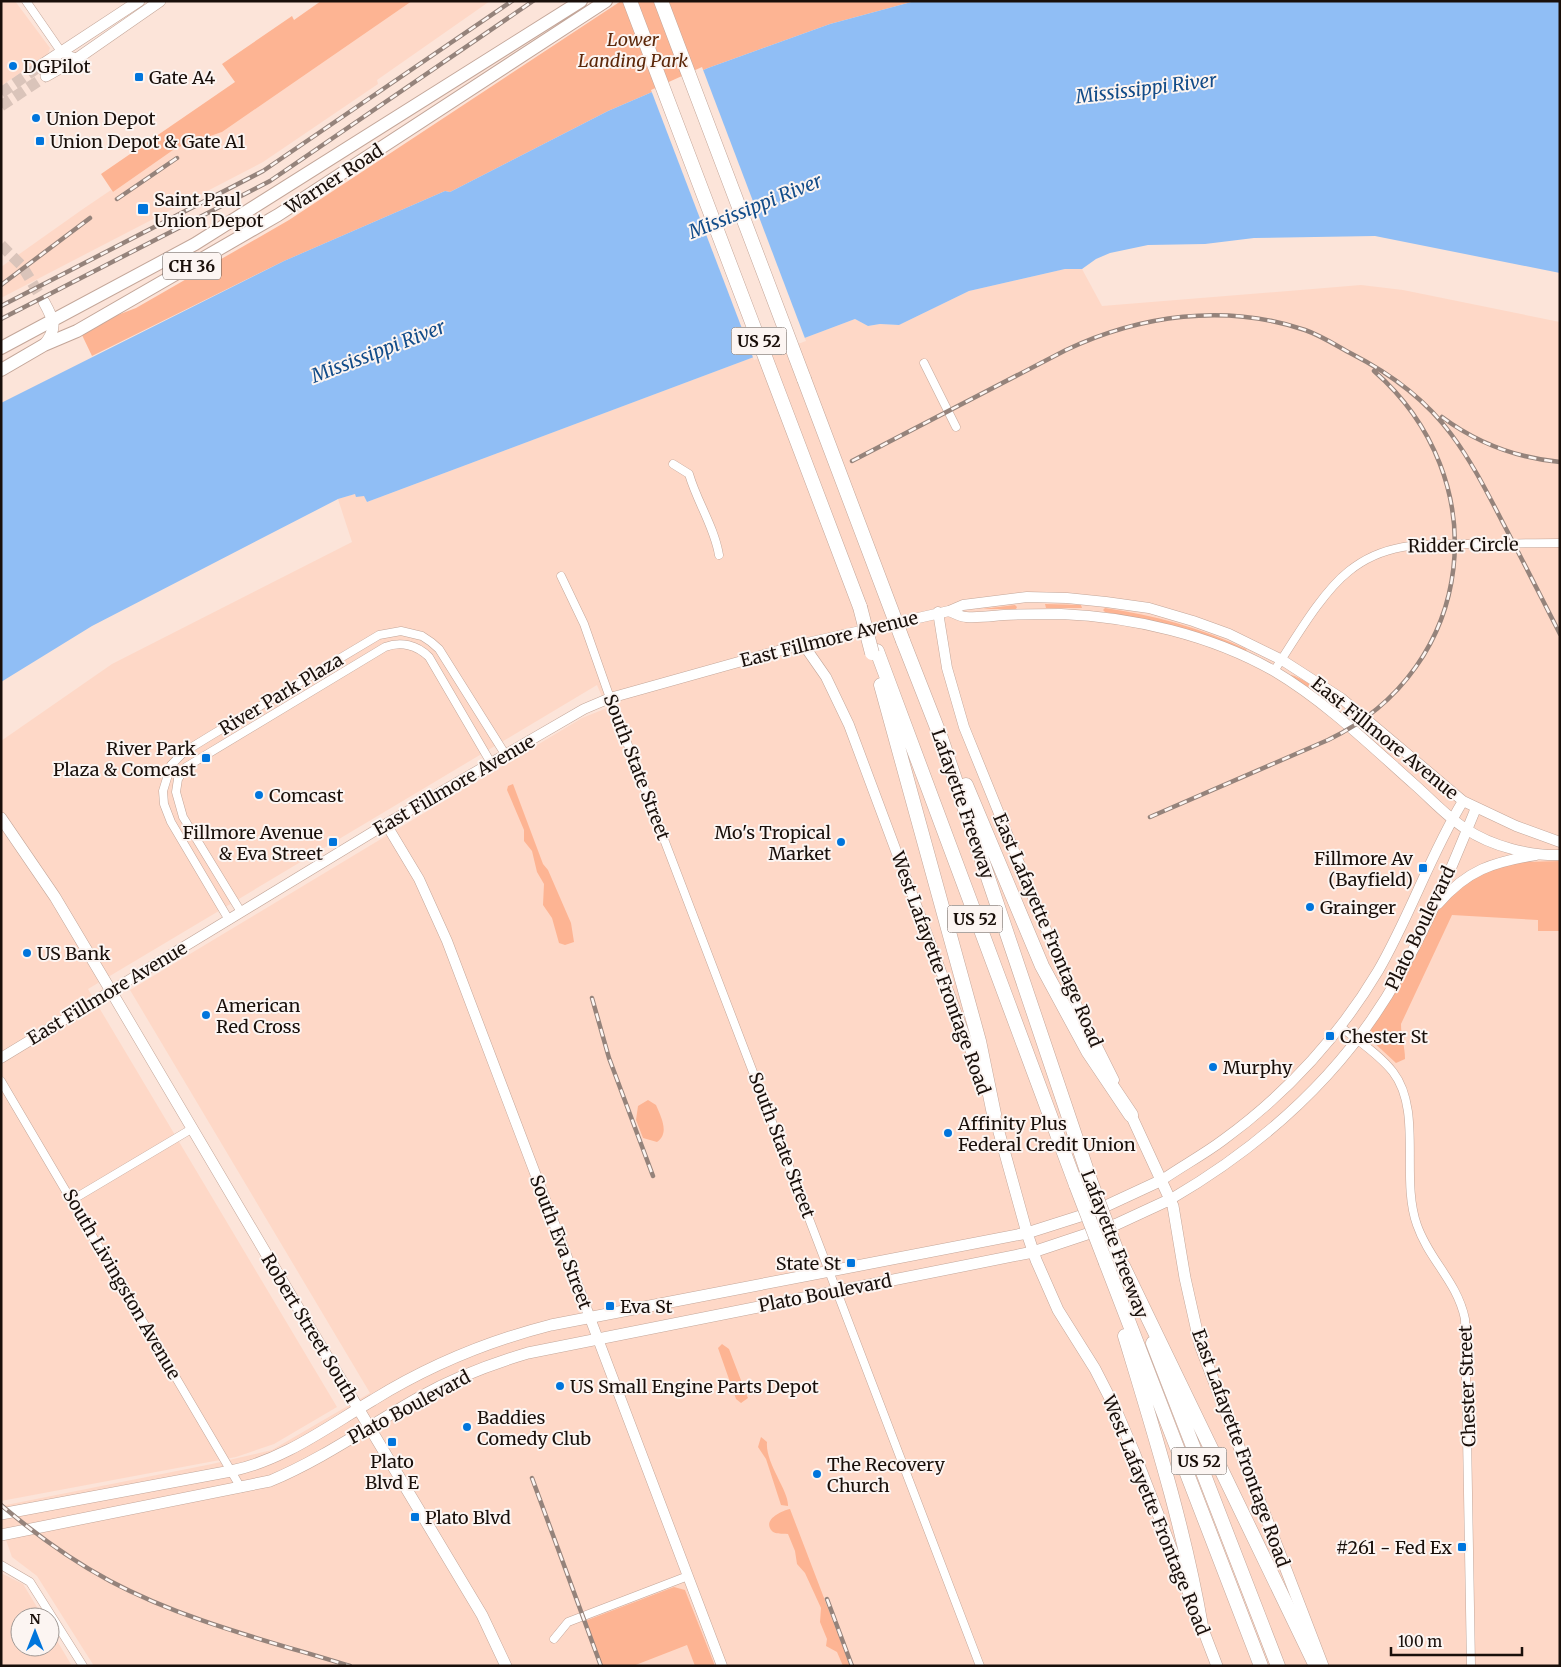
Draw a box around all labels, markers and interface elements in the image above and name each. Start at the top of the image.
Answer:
park label: Lower Landing Park [578,28,688,72]
place label: DGPilot [23,55,91,78]
marker: DGPilot [7,60,19,72]
place label: Gate A4 [149,66,215,89]
water label: Mississippi River [1073,67,1218,109]
marker: Gate A4 [133,71,145,83]
place label: Union Depot [46,107,156,130]
marker: Union Depot [30,112,42,124]
place label: Union Depot & Gate A1 [50,130,245,153]
marker: Union Depot & Gate A1 [34,135,46,147]
street label: Warner Road [280,139,388,220]
water label: Mississippi River [684,168,826,244]
place label: Saint Paul Union Depot [154,188,264,232]
marker: Saint Paul Union Depot [136,202,150,216]
road number: CH 36 [163,252,221,280]
water label: Mississippi River [307,314,449,388]
road number: US 52 [732,328,786,354]
street label: Ridder Circle [1407,533,1519,557]
street label: East Fillmore Avenue [738,606,920,672]
street label: River Park Plaza [215,648,347,740]
street label: East Fillmore Avenue [1307,672,1463,804]
street label: South State Street [599,691,675,843]
street label: Lafayette Freeway [927,726,1000,883]
street label: East Fillmore Avenue [369,729,539,841]
place label: River Park Plaza & Comcast [53,737,197,781]
marker: River Park Plaza & Comcast [200,752,212,764]
place label: Comcast [269,784,343,807]
marker: Comcast [253,789,265,801]
street label: East Lafayette Frontage Road [988,810,1108,1051]
place label: Fillmore Avenue & Eva Street [183,821,323,865]
place label: Mo's Tropical Market [714,821,831,865]
marker: Fillmore Avenue & Eva Street [327,836,339,848]
marker: Mo's Tropical Market [835,836,847,848]
street label: West Lafayette Frontage Road [886,847,996,1098]
place label: Fillmore Av (Bayfield) [1314,847,1414,891]
street label: Plato Boulevard [1380,862,1460,994]
marker: Fillmore Av (Bayfield) [1417,862,1429,874]
place label: Grainger [1320,896,1396,919]
marker: Grainger [1304,901,1316,913]
road number: US 52 [948,906,1002,932]
street label: East Fillmore Avenue [23,936,191,1050]
place label: US Bank [37,942,111,965]
marker: US Bank [21,947,33,959]
place label: American Red Cross [215,994,301,1038]
marker: American Red Cross [200,1009,212,1021]
place label: Chester St [1340,1025,1428,1048]
marker: Chester St [1324,1030,1336,1042]
place label: Murphy [1223,1056,1293,1079]
marker: Murphy [1207,1061,1219,1073]
street label: South State Street [744,1069,820,1221]
place label: Affinity Plus Federal Credit Union [957,1112,1136,1156]
marker: Affinity Plus Federal Credit Union [942,1127,954,1139]
street label: Lafayette Freeway [1076,1166,1154,1322]
street label: South Eva Street [525,1172,597,1312]
street label: South Livingston Avenue [58,1185,186,1383]
street label: Robert Street South [256,1249,364,1407]
place label: State St [776,1252,841,1275]
marker: State St [845,1257,857,1269]
street label: Plato Boulevard [756,1269,894,1317]
place label: Eva St [620,1295,673,1318]
marker: Eva St [604,1300,616,1312]
street label: Chester Street [1453,1325,1481,1447]
street label: East Lafayette Frontage Road [1187,1326,1295,1570]
street label: Plato Boulevard [344,1365,474,1449]
place label: US Small Engine Parts Depot [570,1375,819,1398]
marker: US Small Engine Parts Depot [554,1380,566,1392]
street label: West Lafayette Frontage Road [1097,1391,1215,1638]
place label: Baddies Comedy Club [477,1406,591,1450]
marker: Baddies Comedy Club [461,1421,473,1433]
marker: Plato Blvd E [386,1436,398,1448]
road number: US 52 [1172,1448,1226,1474]
place label: Plato Blvd E [365,1450,419,1494]
place label: The Recovery Church [827,1453,945,1497]
marker: The Recovery Church [811,1468,823,1480]
place label: Plato Blvd [425,1506,511,1529]
marker: Plato Blvd [409,1511,421,1523]
place label: #261 - Fed Ex [1336,1536,1452,1559]
marker: #261 - Fed Ex [1456,1541,1468,1553]
north arrow [10,1607,60,1657]
text: N [29,1610,41,1628]
scale bar [1391,1624,1522,1656]
text: 100 m [1398,1632,1442,1651]

